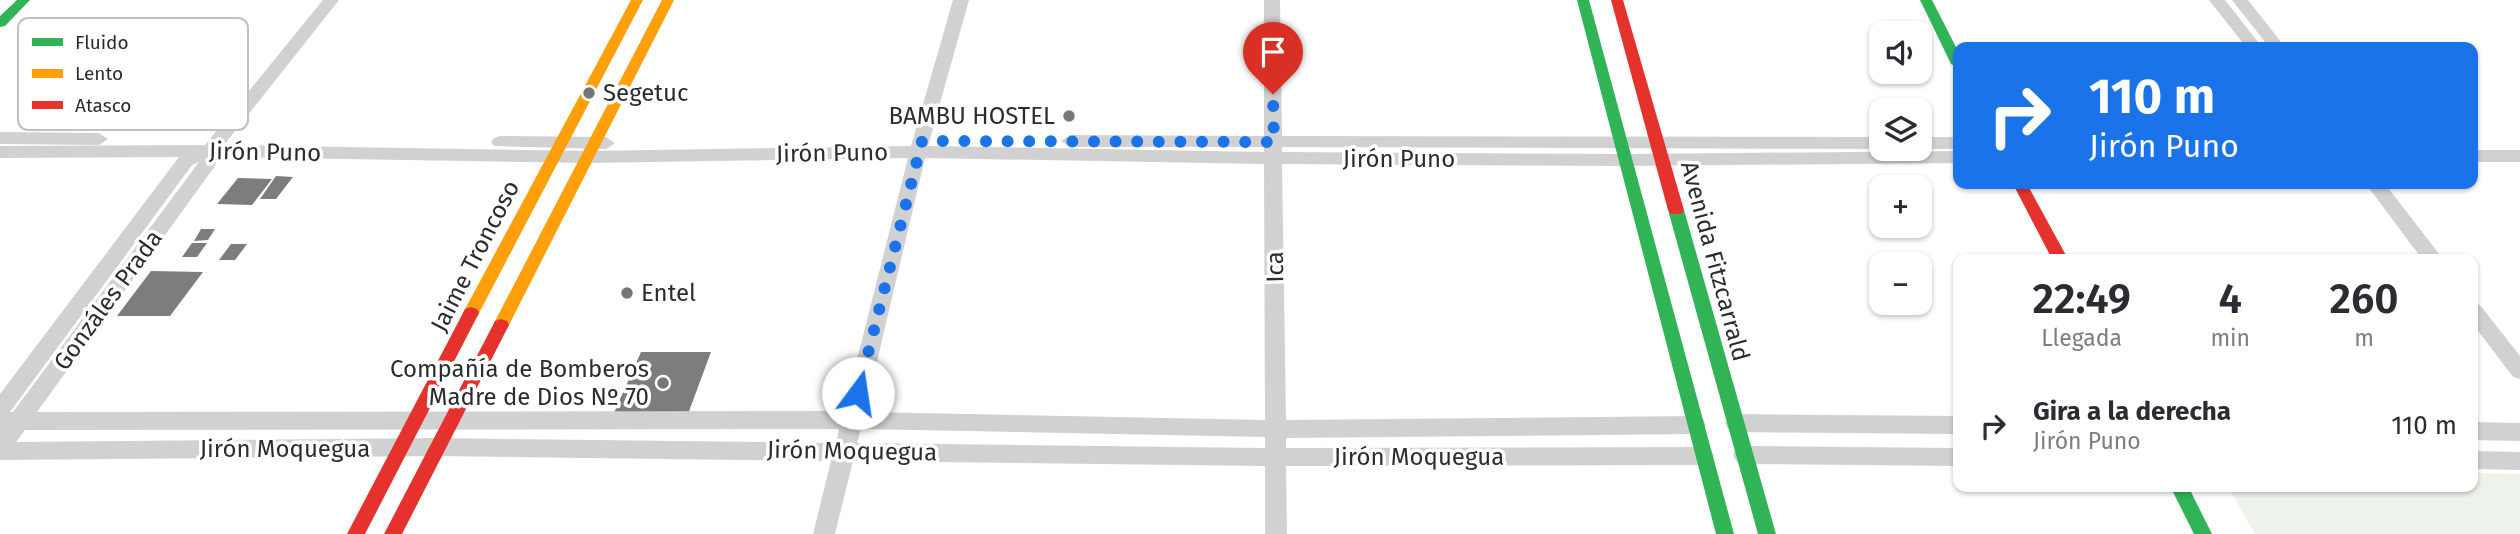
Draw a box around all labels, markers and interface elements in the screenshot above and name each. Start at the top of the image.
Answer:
legend [18,18,248,130]
map controls [1869,21,1932,315]
button: sound [1869,21,1932,84]
pin [1243,22,1303,94]
text: Fluido [75,31,129,54]
icon: arrive [1254,33,1292,71]
text: Lento [75,62,123,85]
text: 110 m [2089,67,2215,126]
icon: right [1974,70,2065,161]
place label: Segetuc [603,79,688,107]
marker: Segetuc [581,85,597,101]
text: Atasco [75,94,131,117]
button: layers [1869,98,1932,161]
place label: BAMBU HOSTEL [889,102,1055,130]
marker: BAMBU HOSTEL [1061,108,1077,124]
text: Jirón Puno [2089,127,2239,165]
street label: Jirón Puno [209,137,321,167]
street label: Jirón Puno [776,138,888,168]
street label: Jirón Puno [1343,145,1455,173]
street label: Avenida Fitzcarrald [1675,158,1755,364]
button: + [1869,175,1932,238]
street label: Jaime Troncoso [425,176,525,336]
street label: Gonzáles Prada [48,225,168,375]
street label: Ica [1261,251,1289,283]
button: − [1869,252,1932,315]
text: 22:49 [2032,274,2131,324]
text: 4 [2219,274,2242,324]
text: 260 [2329,274,2399,324]
place label: Entel [641,279,696,307]
marker: Entel [619,285,635,301]
text: Llegada [2041,324,2122,352]
text: min [2210,324,2250,352]
text: m [2354,324,2374,352]
place label: Compañía de Bomberos Madre de Dios Nº 70 [390,355,649,411]
position arrow [821,356,895,430]
marker: Compañía de Bomberos Madre de Dios Nº 70 [655,375,671,391]
text: Gira a la derecha [2033,396,2231,427]
icon: right [1974,407,2012,445]
text: 110 m [2391,410,2457,441]
text: Jirón Puno [2033,427,2141,455]
street label: Jirón Moquegua [200,435,370,463]
street label: Jirón Moquegua [767,436,937,466]
street label: Jirón Moquegua [1334,443,1504,471]

